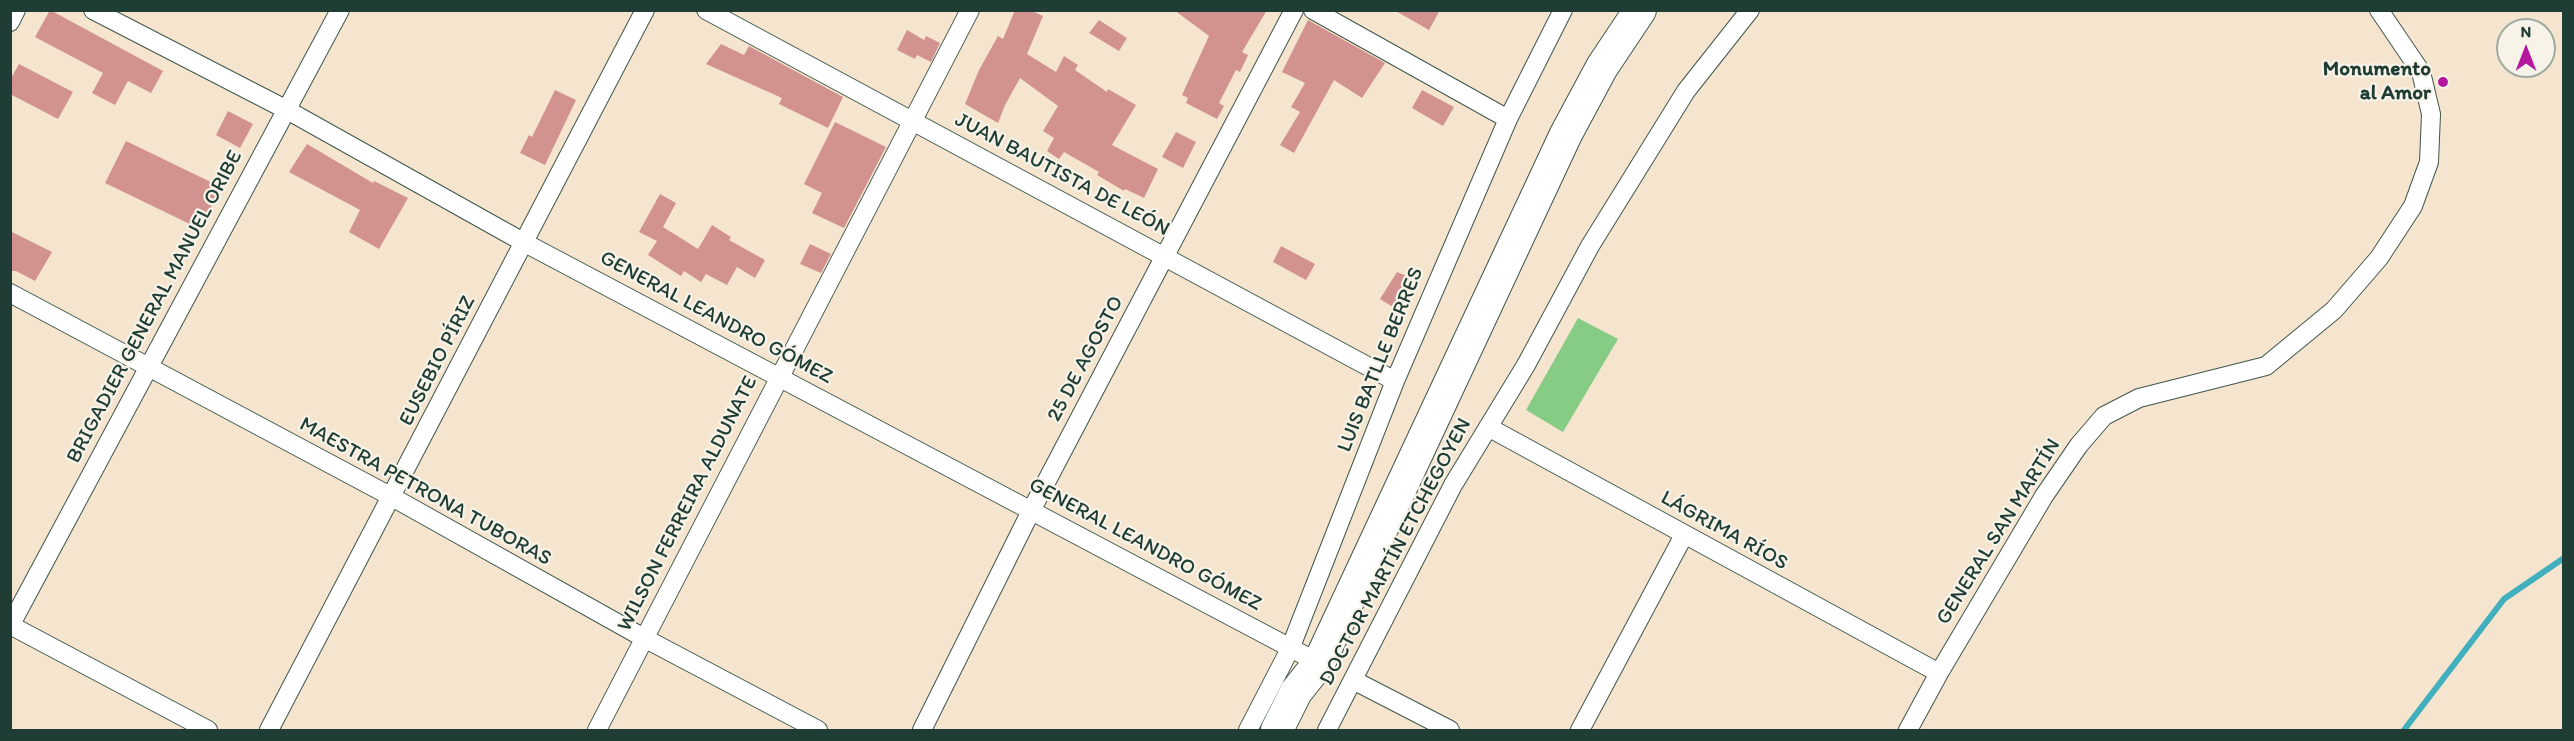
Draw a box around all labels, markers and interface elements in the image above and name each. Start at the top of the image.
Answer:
north arrow [2496,18,2556,78]
text: N [2521,22,2531,41]
place label: Monumento al Amor [2323,57,2431,107]
marker: Monumento al Amor [2436,75,2450,89]
street label: JUAN BAUTISTA DE LEÓN [950,108,1174,242]
street label: BRIGADIER GENERAL MANUEL ORIBE [62,146,248,468]
street label: GENERAL LEANDRO GÓMEZ [595,246,837,390]
street label: LUIS BATLLE BERRES [1332,264,1430,456]
street label: EUSEBIO PÍRIZ [394,292,482,430]
street label: 25 DE AGOSTO [1042,292,1130,426]
street label: WILSON FERREIRA ALDUNATE [612,372,764,636]
street label: MAESTRA PETRONA TUBORAS [295,412,555,572]
street label: DOCTOR MARTÍN ETCHEGOYEN [1315,414,1477,690]
street label: GENERAL SAN MARTÍN [1931,434,2067,630]
street label: GENERAL LEANDRO GÓMEZ [1024,473,1266,617]
street label: LÁGRIMA RÍOS [1656,486,1792,576]

